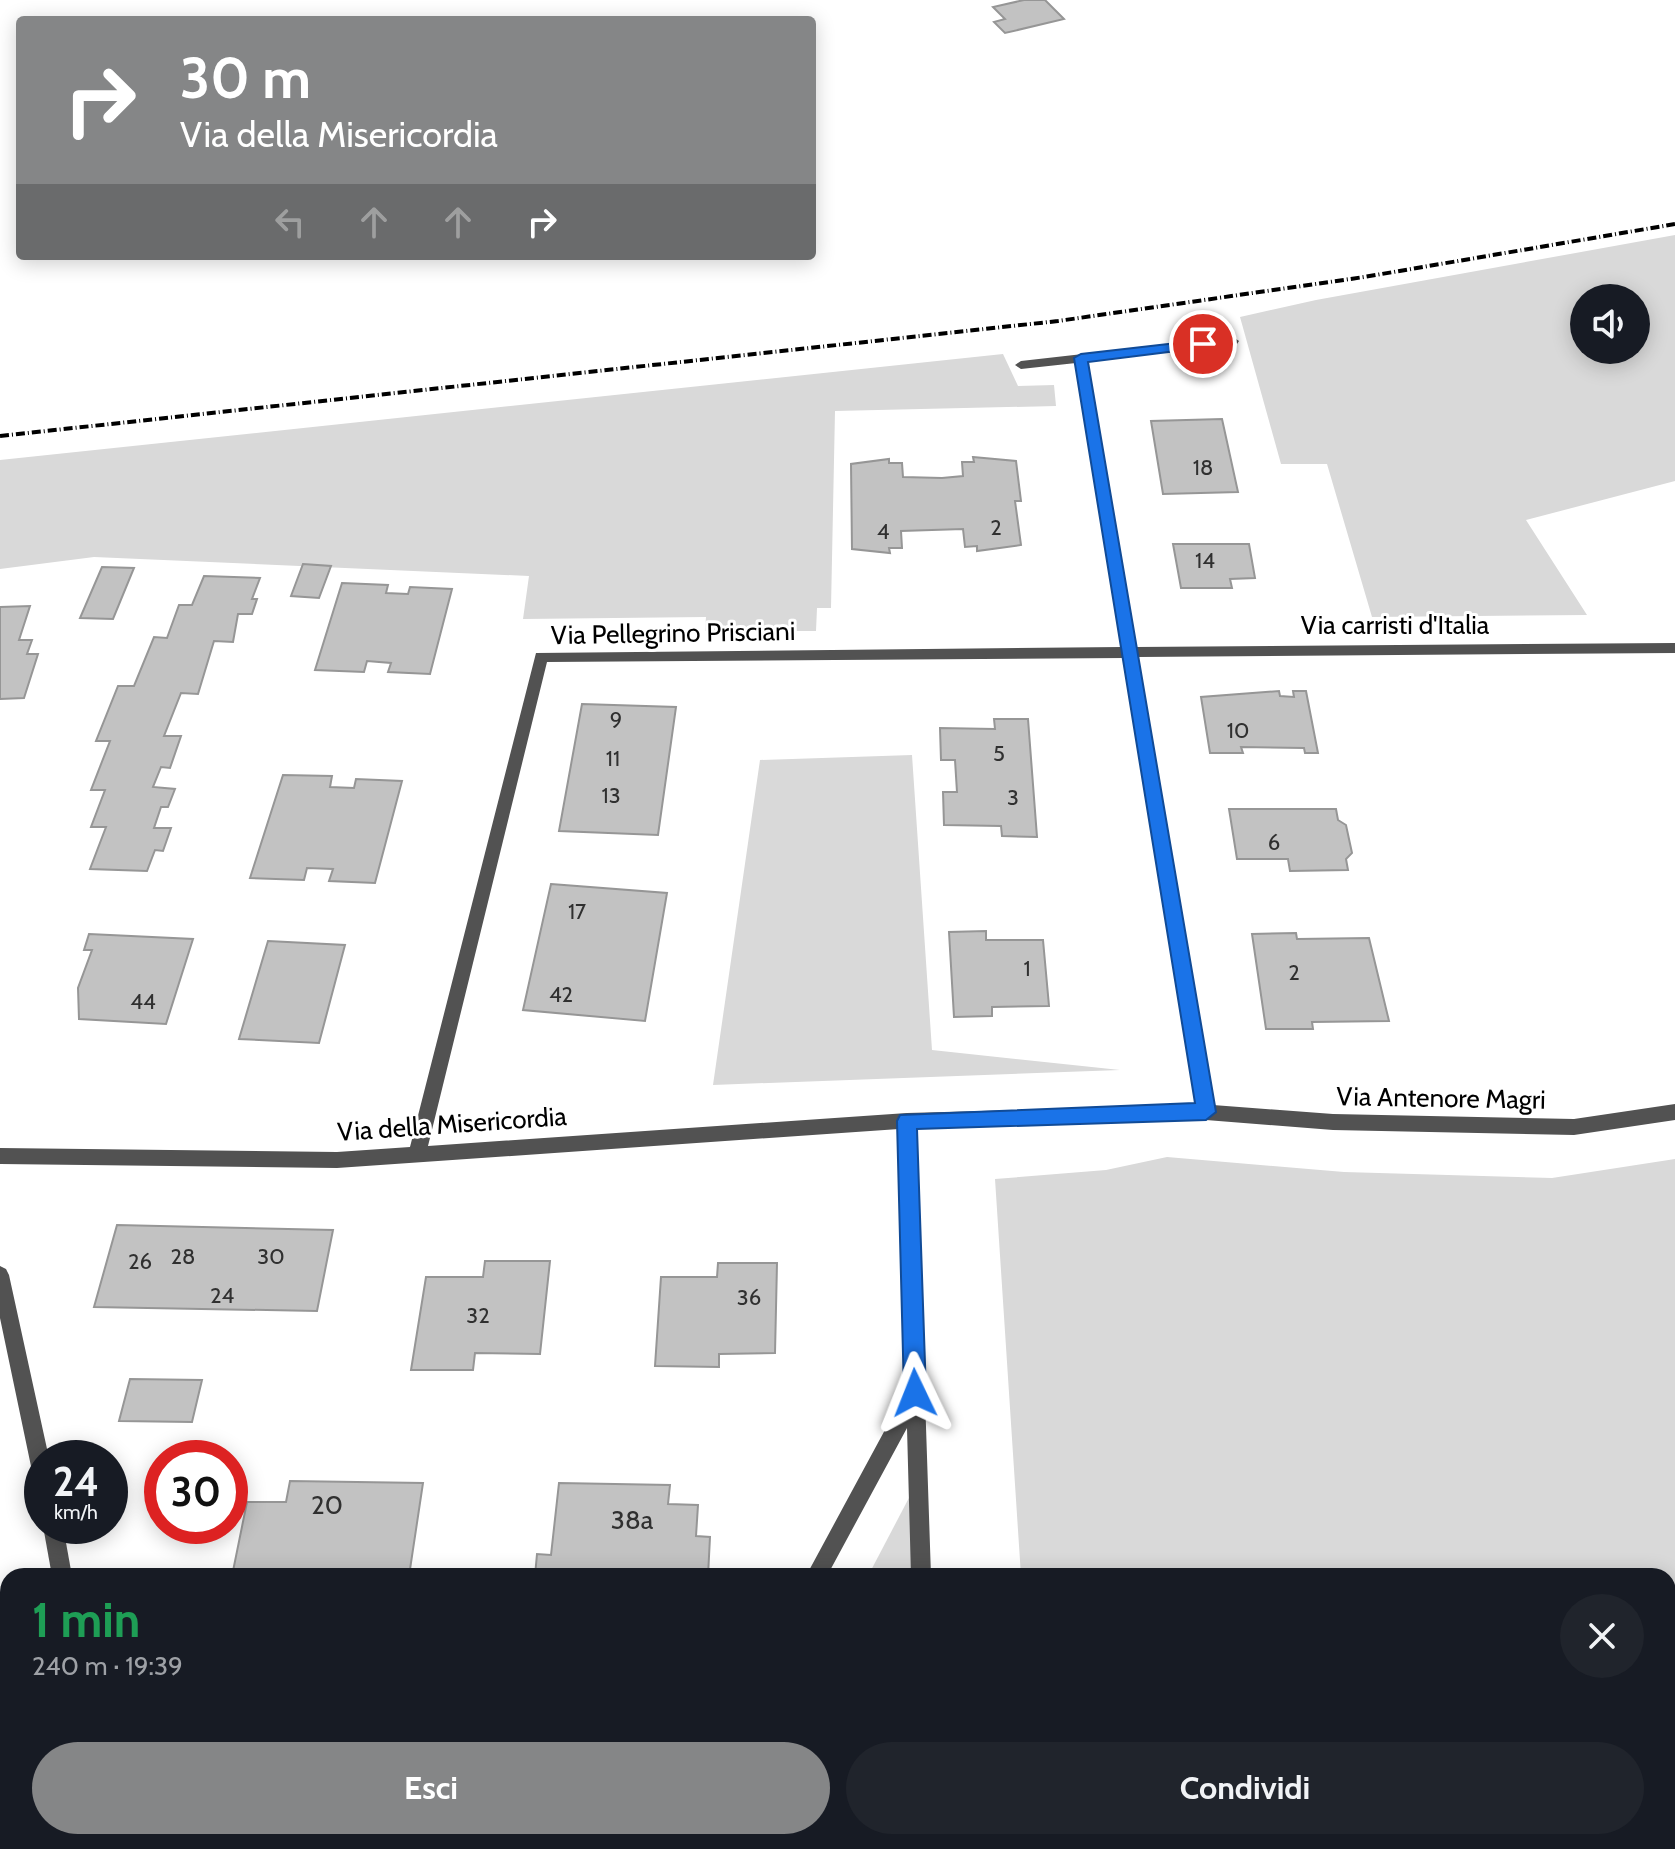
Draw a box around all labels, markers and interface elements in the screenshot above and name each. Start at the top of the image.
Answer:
text: 30 m [180,44,311,112]
icon: right [48,48,152,152]
text: Via della Misericordia [180,112,498,156]
icon: left [268,200,312,244]
icon: ahead [352,200,396,244]
icon: ahead [436,200,480,244]
icon: right [520,200,564,244]
map controls [1570,284,1650,364]
button: sound [1570,284,1650,364]
pin [1169,310,1237,378]
icon: arrive [1181,322,1225,366]
house number: 18 [1193,454,1213,481]
house number: 2 [990,514,1002,541]
house number: 4 [877,518,890,545]
house number: 14 [1195,547,1215,574]
street label: Via carristi d'Italia [1301,609,1490,641]
street label: Via Pellegrino Prisciani [550,615,796,651]
house number: 9 [610,706,622,733]
house number: 10 [1227,717,1249,744]
house number: 5 [993,740,1005,767]
house number: 11 [606,745,620,772]
house number: 13 [601,782,621,809]
house number: 3 [1007,784,1019,811]
house number: 6 [1268,829,1280,856]
house number: 17 [568,898,586,925]
house number: 1 [1023,955,1031,982]
house number: 2 [1288,959,1300,986]
house number: 42 [549,981,573,1008]
house number: 44 [130,988,156,1015]
street label: Via Antenore Magri [1336,1080,1546,1116]
street label: Via della Misericordia [336,1100,568,1148]
house number: 28 [171,1243,195,1270]
house number: 30 [257,1243,285,1270]
house number: 26 [128,1248,152,1275]
house number: 24 [210,1282,234,1309]
house number: 36 [737,1284,761,1311]
house number: 32 [466,1302,490,1329]
position arrow [873,1351,957,1435]
speed limit sign: 30 [144,1440,248,1544]
text: 24 [53,1457,99,1506]
house number: 20 [311,1489,343,1521]
text: km/h [54,1500,98,1524]
house number: 38a [611,1504,654,1536]
text: 1 min [32,1591,140,1649]
button: close [1560,1594,1644,1678]
text: 240 m · 19:39 [32,1650,183,1682]
button: Esci [32,1742,830,1834]
button: Condividi [846,1742,1644,1834]

